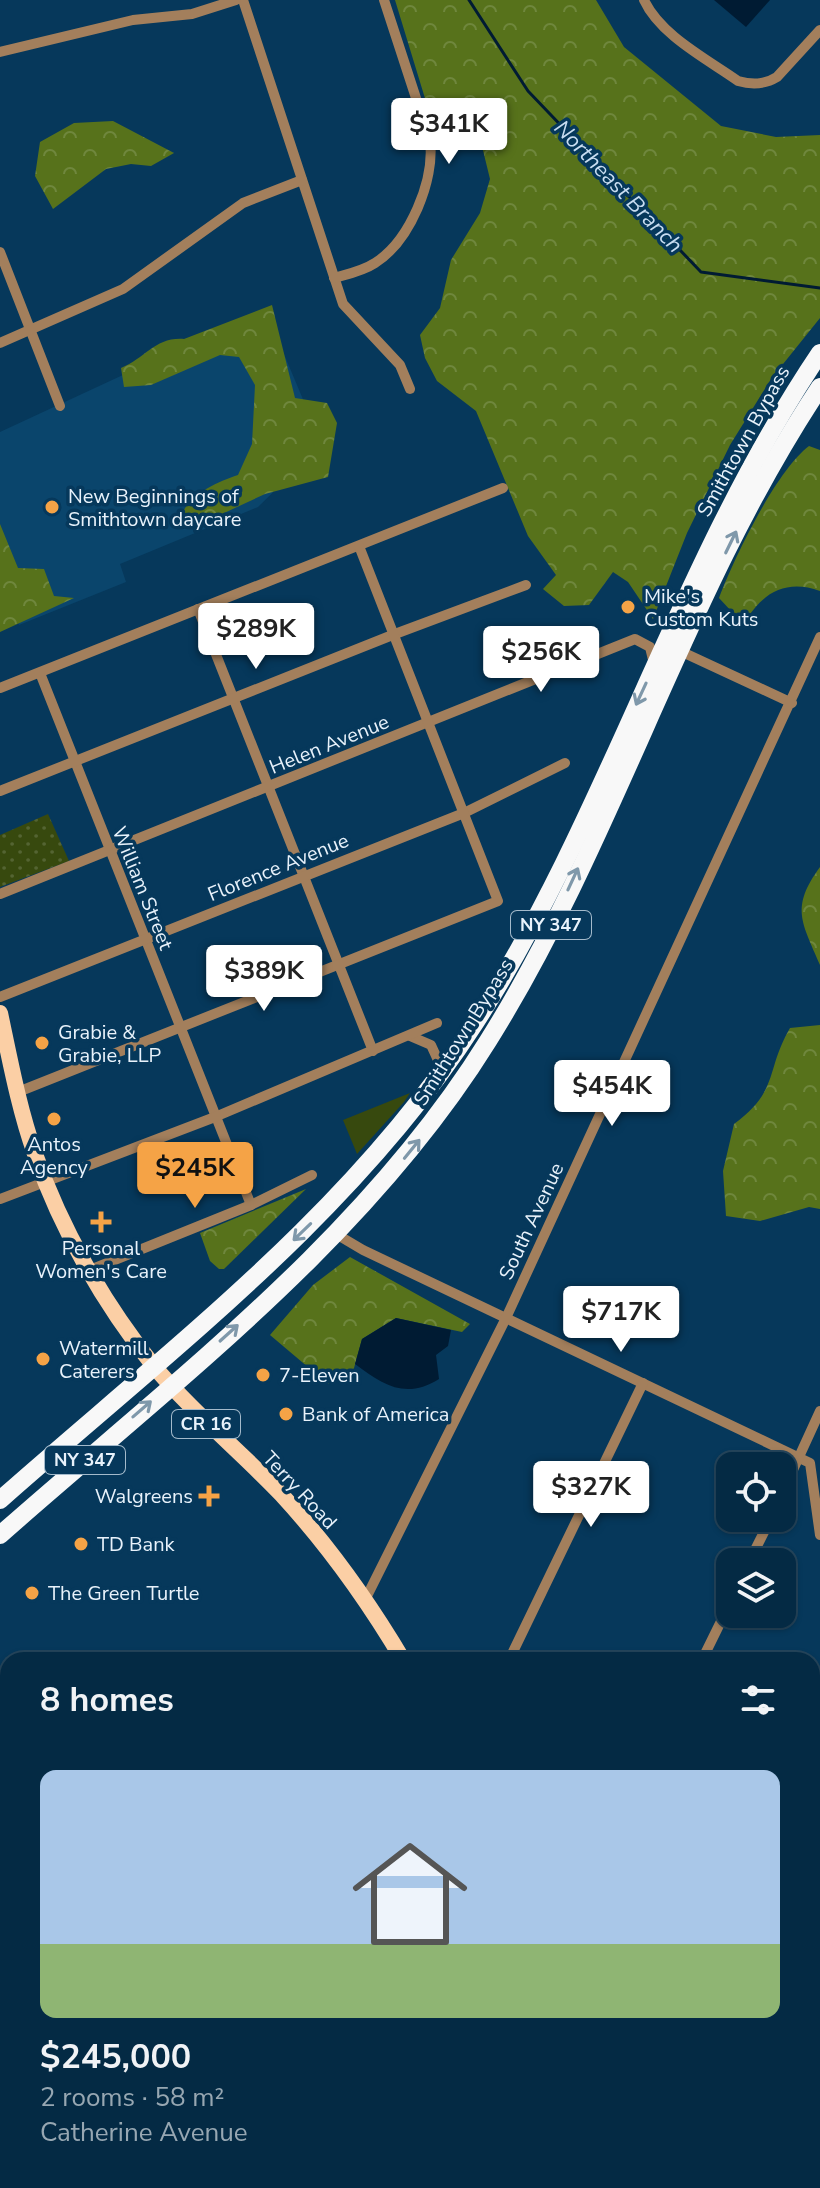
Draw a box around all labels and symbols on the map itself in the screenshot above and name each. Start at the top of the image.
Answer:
pin: $341K [393,98,505,166]
water label: Northeast Branch [547,114,689,260]
street label: Smithtown Bypass [691,361,796,522]
place label: New Beginnings of Smithtown daycare [68,483,241,533]
marker: New Beginnings of Smithtown daycare [43,498,61,516]
one-way arrow [724,530,740,554]
place label: Mike's Custom Kuts [644,583,758,633]
marker: Mike's Custom Kuts [619,598,637,616]
pin: $289K [200,603,312,671]
pin: $256K [485,626,597,694]
one-way arrow [633,682,648,706]
street label: Helen Avenue [265,708,393,781]
street label: William Street [106,823,180,955]
street label: Florence Avenue [204,827,353,908]
one-way arrow [566,867,581,891]
road number: NY 347 [511,911,591,939]
pin: $389K [208,945,320,1013]
street label: Smithtown Bypass [407,953,520,1111]
place label: Grabie & Grabie, LLP [58,1019,162,1069]
marker: Grabie & Grabie, LLP [33,1034,51,1052]
pin: $454K [556,1060,668,1128]
marker: Antos Agency [45,1110,63,1128]
place label: Antos Agency [20,1131,89,1181]
one-way arrow [403,1139,421,1160]
pin: $245K [139,1142,251,1210]
street label: South Avenue [493,1158,570,1284]
marker: Personal Women's Care [90,1211,112,1233]
one-way arrow [293,1222,312,1241]
place label: Personal Women's Care [35,1235,167,1285]
pin: $717K [565,1286,677,1354]
one-way arrow [218,1324,238,1342]
place label: Watermill Caterers [59,1335,149,1385]
marker: Watermill Caterers [34,1350,52,1368]
place label: 7-Eleven [279,1362,360,1389]
marker: 7-Eleven [254,1366,272,1384]
one-way arrow [132,1400,152,1418]
place label: Bank of America [302,1401,449,1428]
marker: Bank of America [277,1405,295,1423]
road number: CR 16 [172,1410,240,1438]
street label: Terry Road [256,1445,343,1535]
road number: NY 347 [45,1446,125,1474]
pin: $327K [535,1461,647,1529]
place label: Walgreens [95,1483,193,1510]
marker: Walgreens [200,1487,218,1505]
place label: TD Bank [97,1531,175,1558]
marker: TD Bank [72,1535,90,1553]
place label: The Green Turtle [48,1580,199,1607]
marker: The Green Turtle [23,1584,41,1602]

